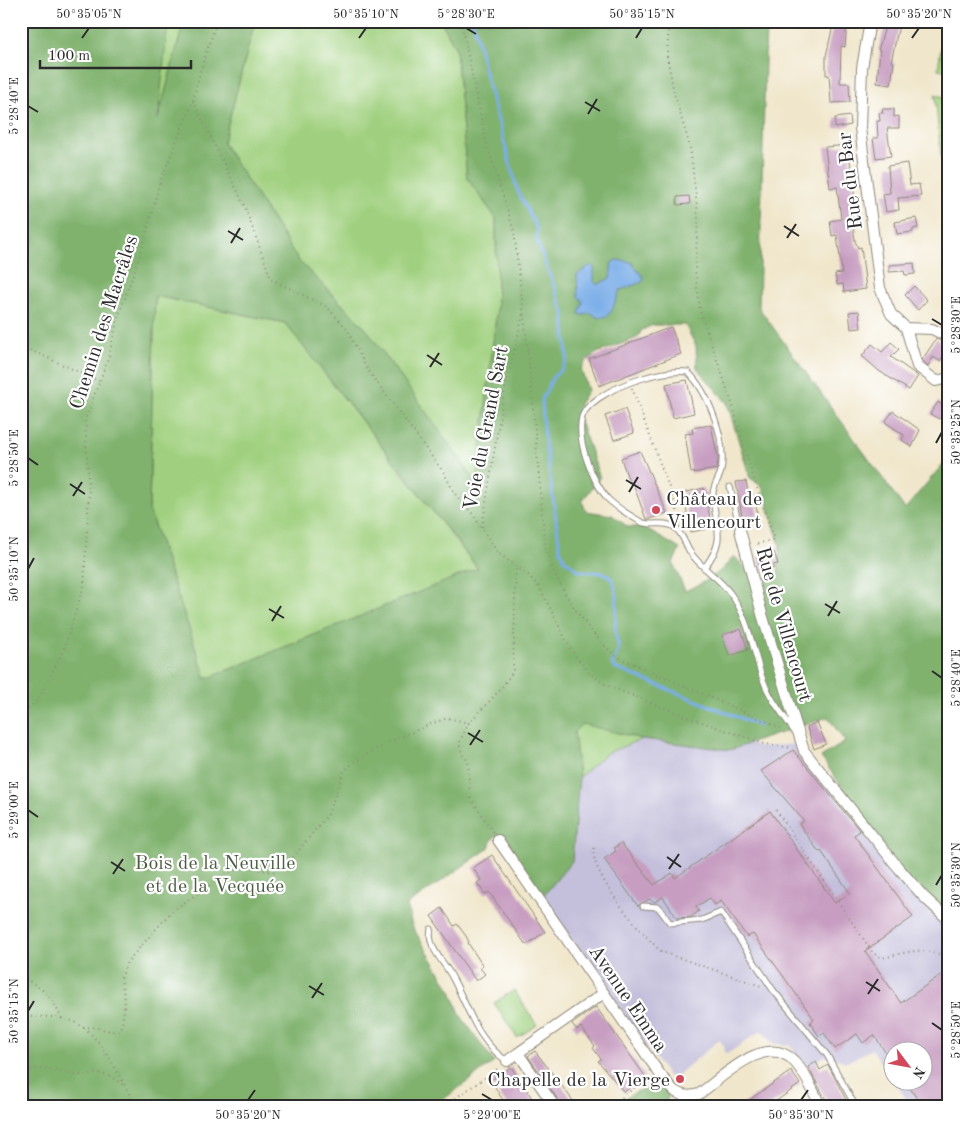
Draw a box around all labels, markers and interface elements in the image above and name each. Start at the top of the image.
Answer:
text: 50°35'05"N [56,8,122,21]
text: 50°35'10"N [333,8,399,21]
text: 5°28'30"E [437,8,495,21]
text: 50°35'15"N [609,8,675,21]
text: 50°35'20"N [886,8,952,21]
scale bar [40,38,191,70]
text: 100 m [48,49,90,64]
text: 5°28'40"E [8,77,21,135]
street label: Rue du Bar [835,131,867,231]
street label: Chemin des Macrâles [67,233,143,412]
text: 5°28'30"E [950,296,963,354]
street label: Voie du Grand Sart [461,344,513,512]
text: 50°35'25"N [950,399,963,465]
text: 5°28'50"E [8,429,21,487]
place label: Château de Villencourt [666,490,762,533]
marker: Château de Villencourt [650,504,662,516]
text: 50°35'10"N [8,536,21,602]
street label: Rue de Villencourt [751,545,815,704]
text: 5°28'40"E [950,649,963,707]
text: 5°29'00"E [8,781,21,839]
text: 50°35'30"N [950,842,963,908]
park label: Bois de la Neuville et de la Vecquée [135,854,295,897]
street label: Avenue Emma [584,942,671,1056]
text: 50°35'15"N [8,978,21,1044]
text: 5°28'50"E [950,1001,963,1059]
north arrow [882,1040,932,1090]
text: N [909,1064,927,1081]
place label: Chapelle de la Vierge [487,1071,670,1091]
marker: Chapelle de la Vierge [674,1073,686,1085]
text: 50°35'20"N [215,1109,281,1122]
text: 5°29'00"E [463,1109,521,1122]
text: 50°35'30"N [768,1109,834,1122]

